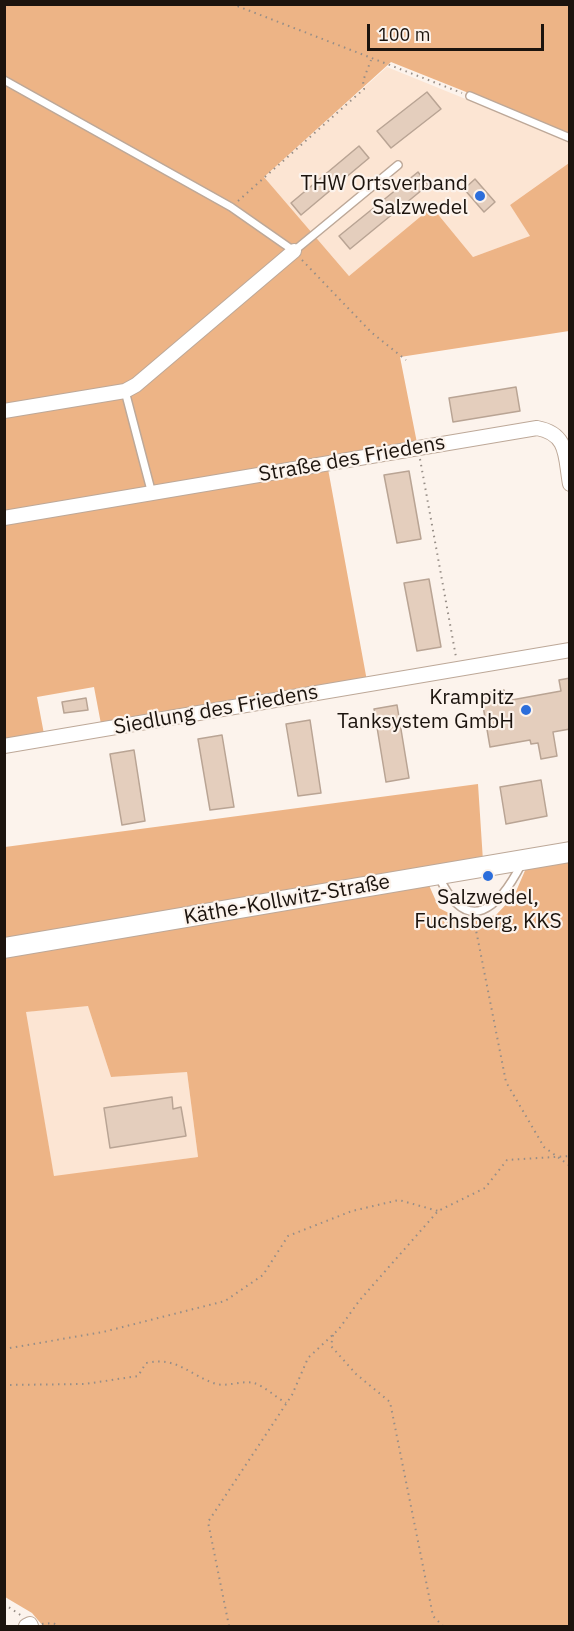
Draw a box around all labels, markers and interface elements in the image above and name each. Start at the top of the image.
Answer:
scale bar [370,12,547,50]
text: 100 m [378,23,430,46]
place label: THW Ortsverband Salzwedel [301,171,468,221]
marker: THW Ortsverband Salzwedel [473,189,487,203]
street label: Straße des Friedens [257,430,447,488]
street label: Siedlung des Friedens [112,680,320,740]
place label: Krampitz Tanksystem GmbH [337,685,514,735]
marker: Krampitz Tanksystem GmbH [519,703,533,717]
street label: Käthe-Kollwitz-Straße [182,869,392,931]
marker: Salzwedel, Fuchsberg, KKS [481,869,495,883]
place label: Salzwedel, Fuchsberg, KKS [414,885,562,935]

